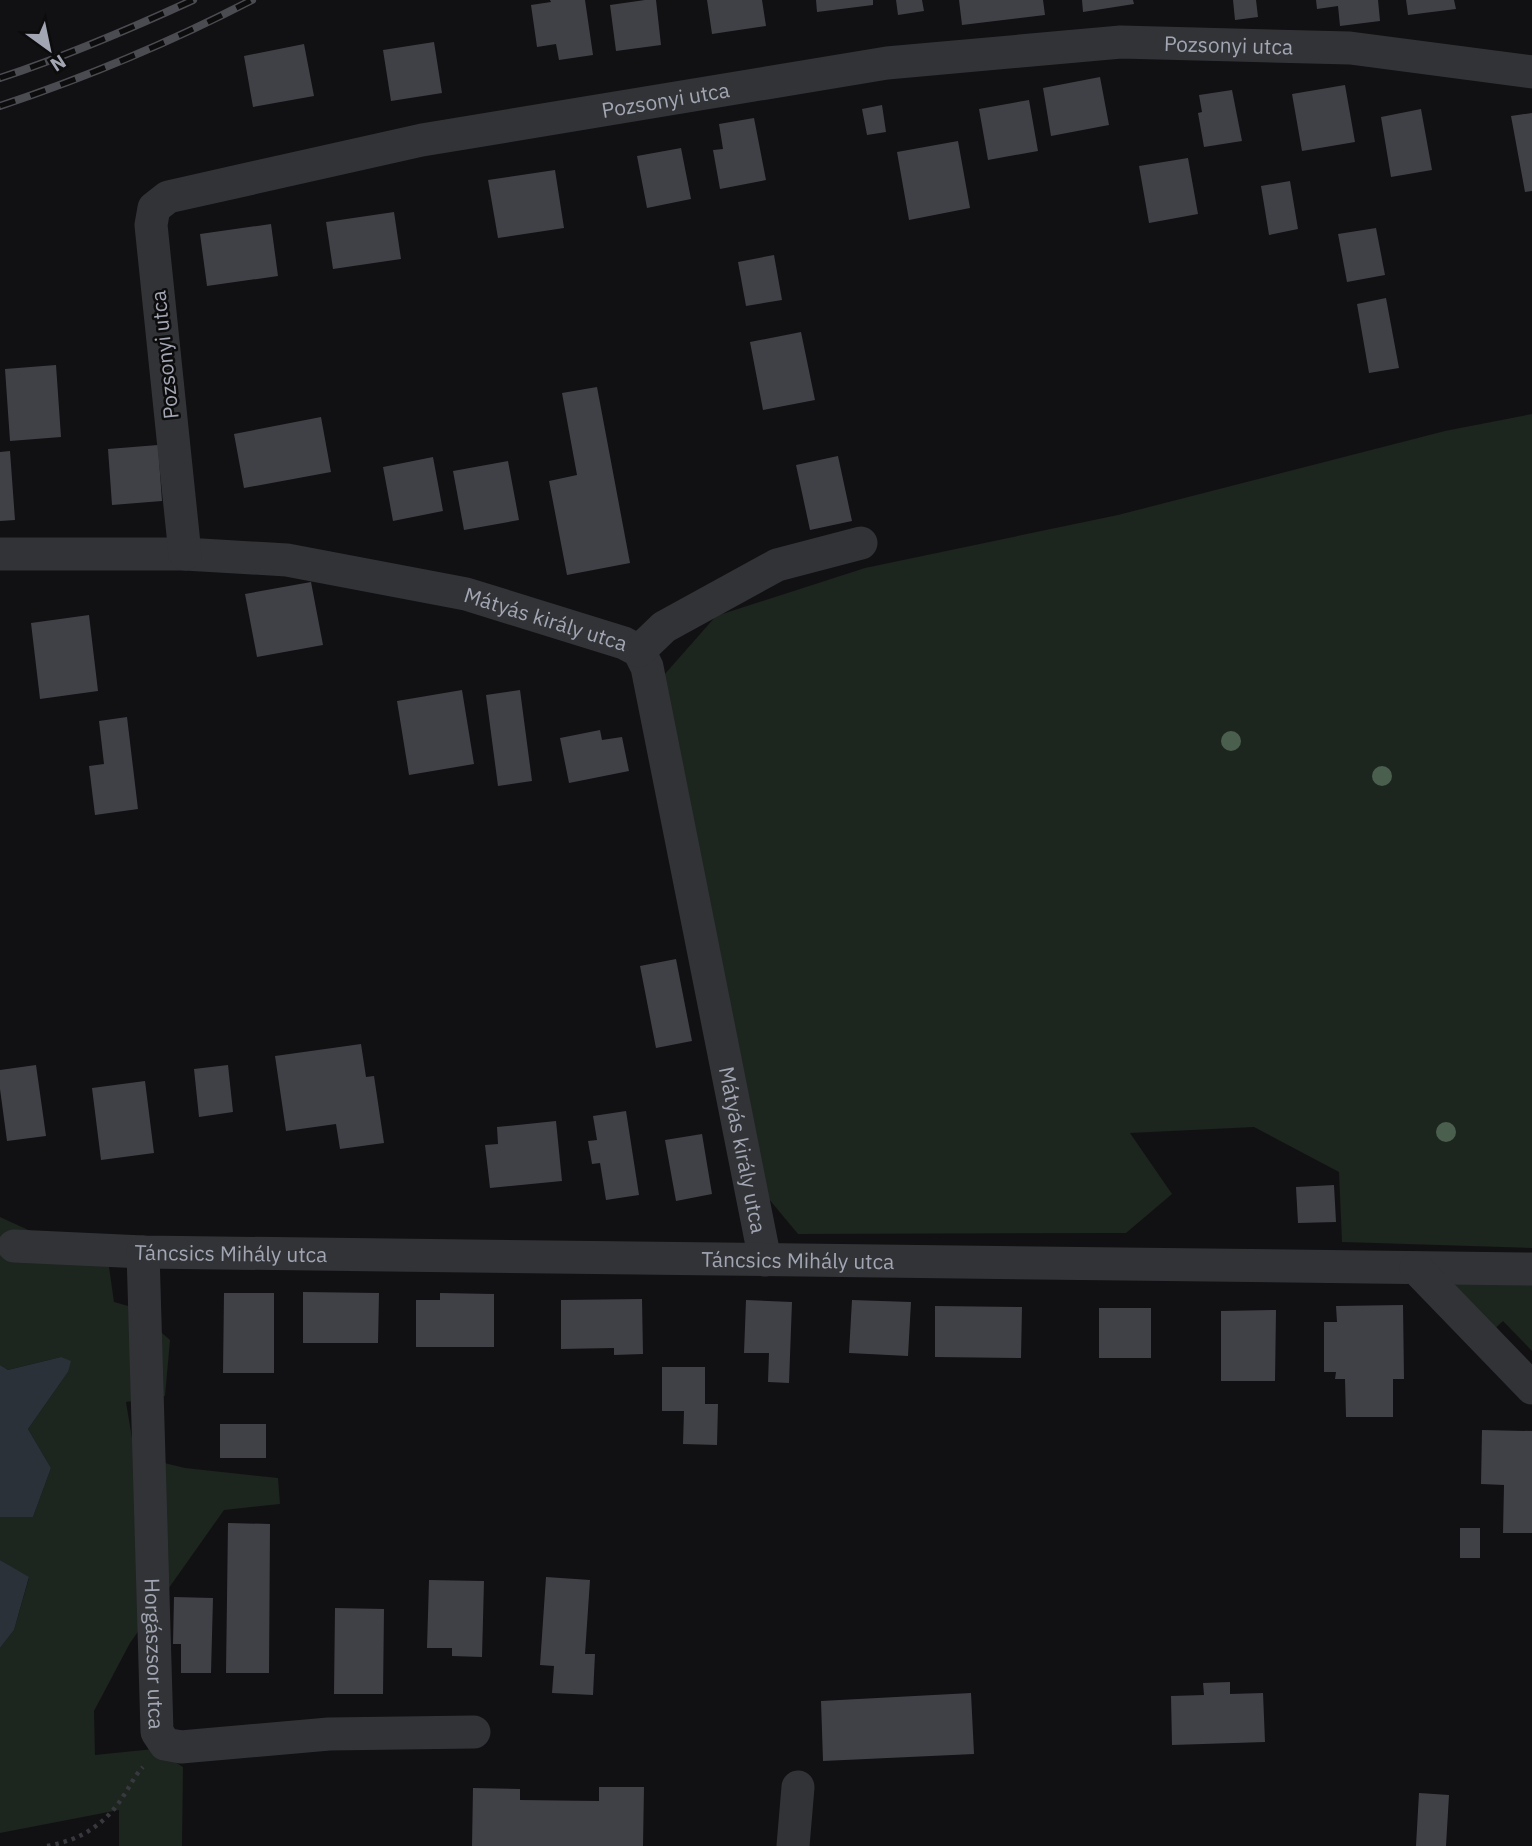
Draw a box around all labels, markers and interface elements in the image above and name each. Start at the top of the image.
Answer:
north arrow [14,14,84,84]
street label: Pozsonyi utca [1164,29,1294,61]
text: N [46,49,71,77]
street label: Pozsonyi utca [600,75,732,124]
street label: Pozsonyi utca [143,289,185,421]
street label: Mátyás király utca [461,580,631,657]
street label: Mátyás király utca [713,1064,773,1236]
street label: Táncsics Mihály utca [134,1238,328,1268]
street label: Táncsics Mihály utca [701,1245,894,1275]
street label: Horgászsor utca [139,1578,171,1730]

